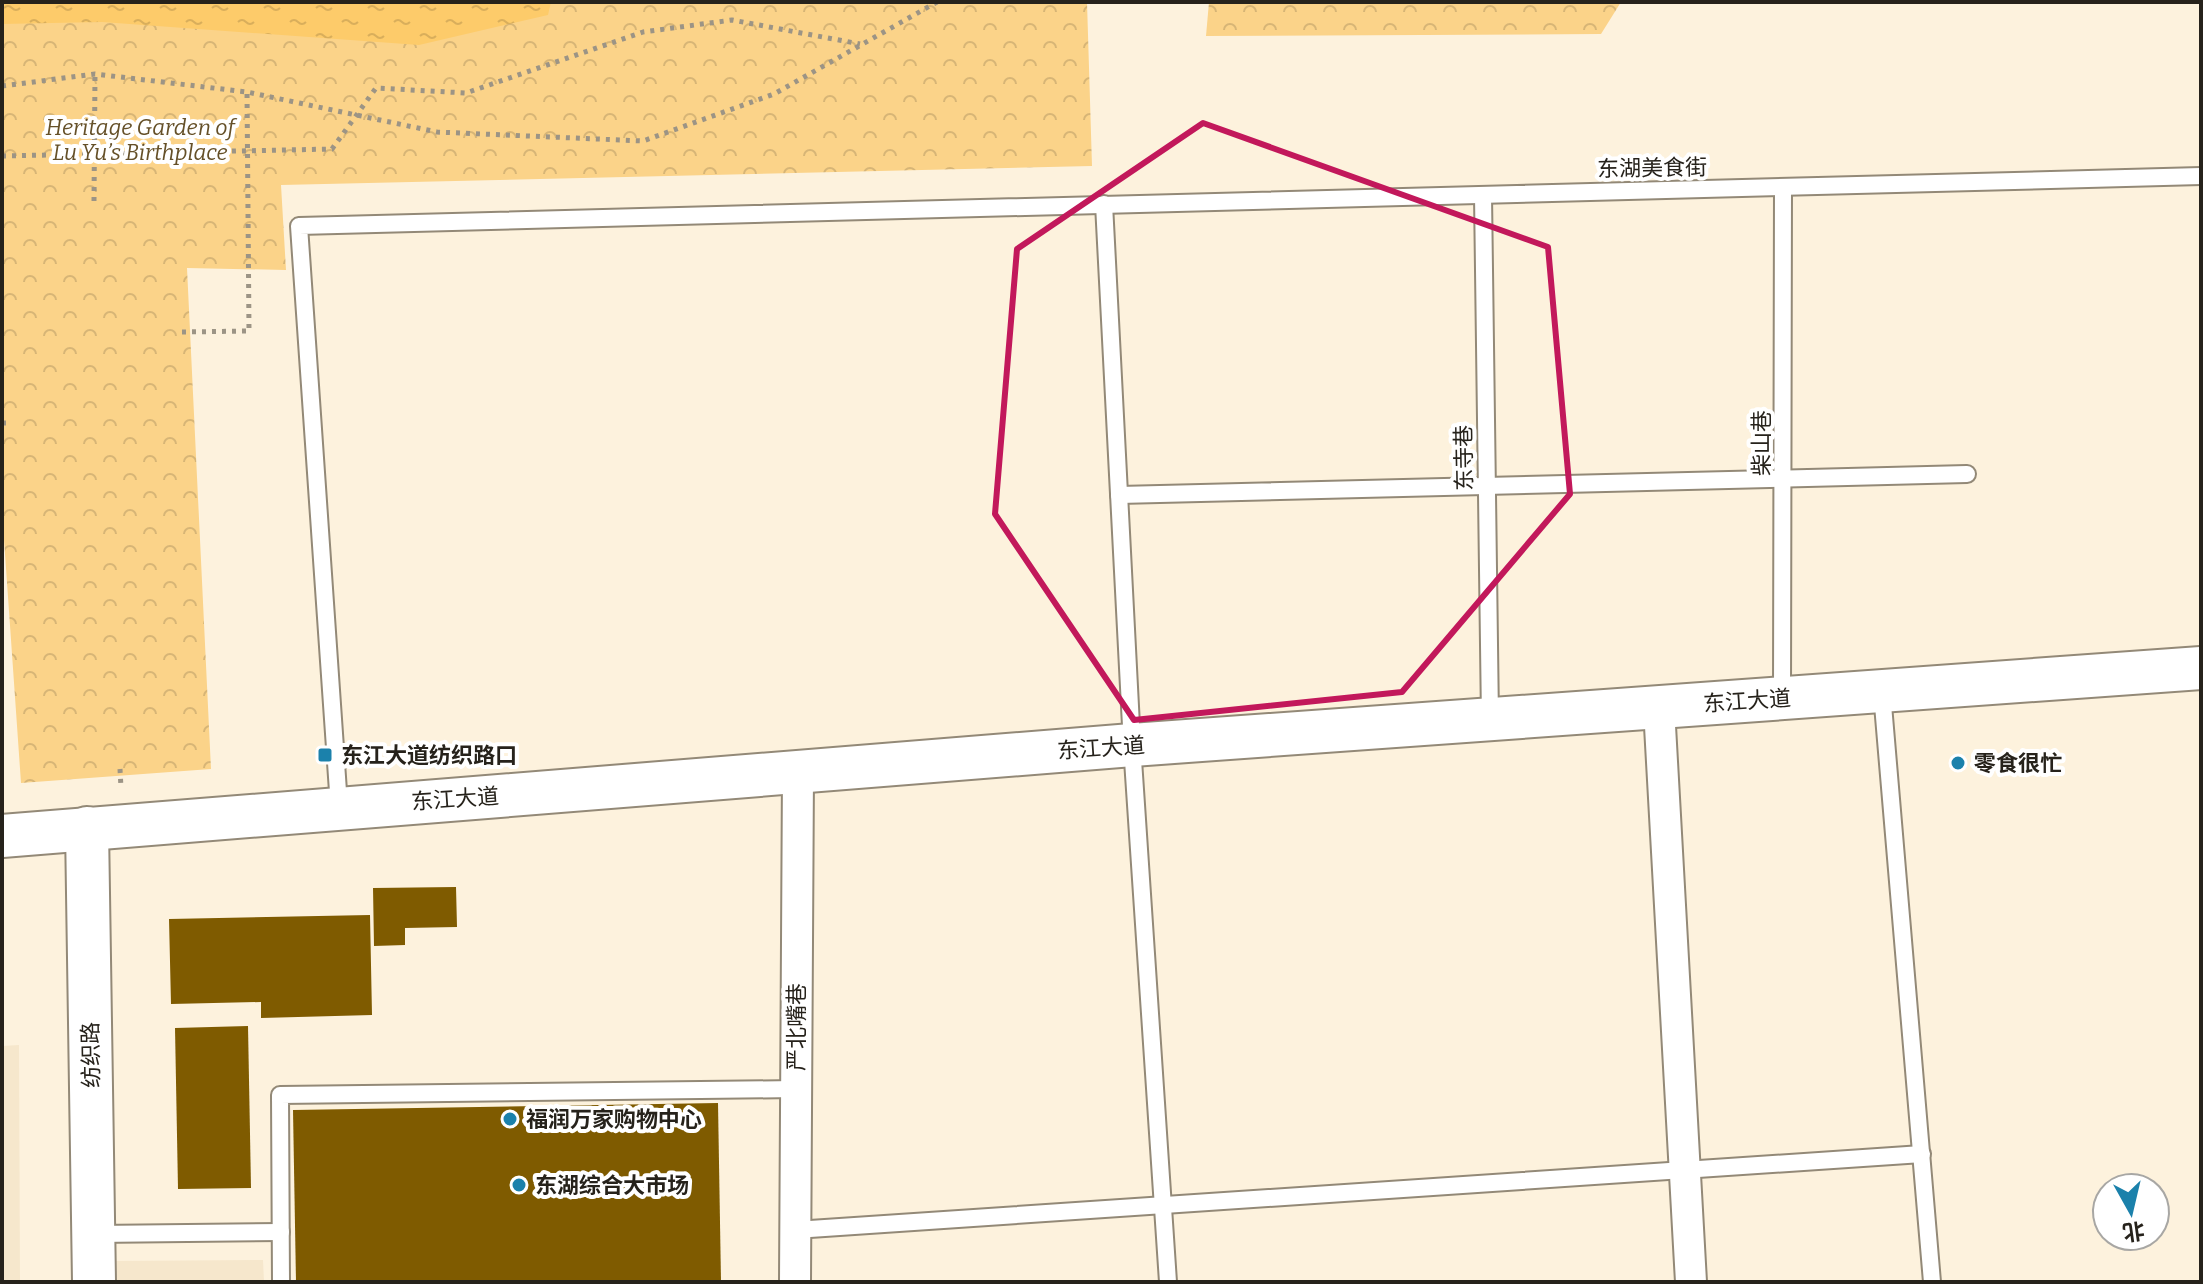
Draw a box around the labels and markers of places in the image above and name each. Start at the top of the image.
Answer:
place label: 东江大道纺织路口 [341,742,517,769]
marker: 东江大道纺织路口 [316,746,334,764]
place label: 零食很忙 [1974,750,2062,777]
marker: 零食很忙 [1949,754,1967,772]
place label: 福润万家购物中心 [526,1106,702,1133]
marker: 福润万家购物中心 [501,1110,519,1128]
place label: 东湖综合大市场 [535,1172,689,1199]
marker: 东湖综合大市场 [510,1176,528,1194]

